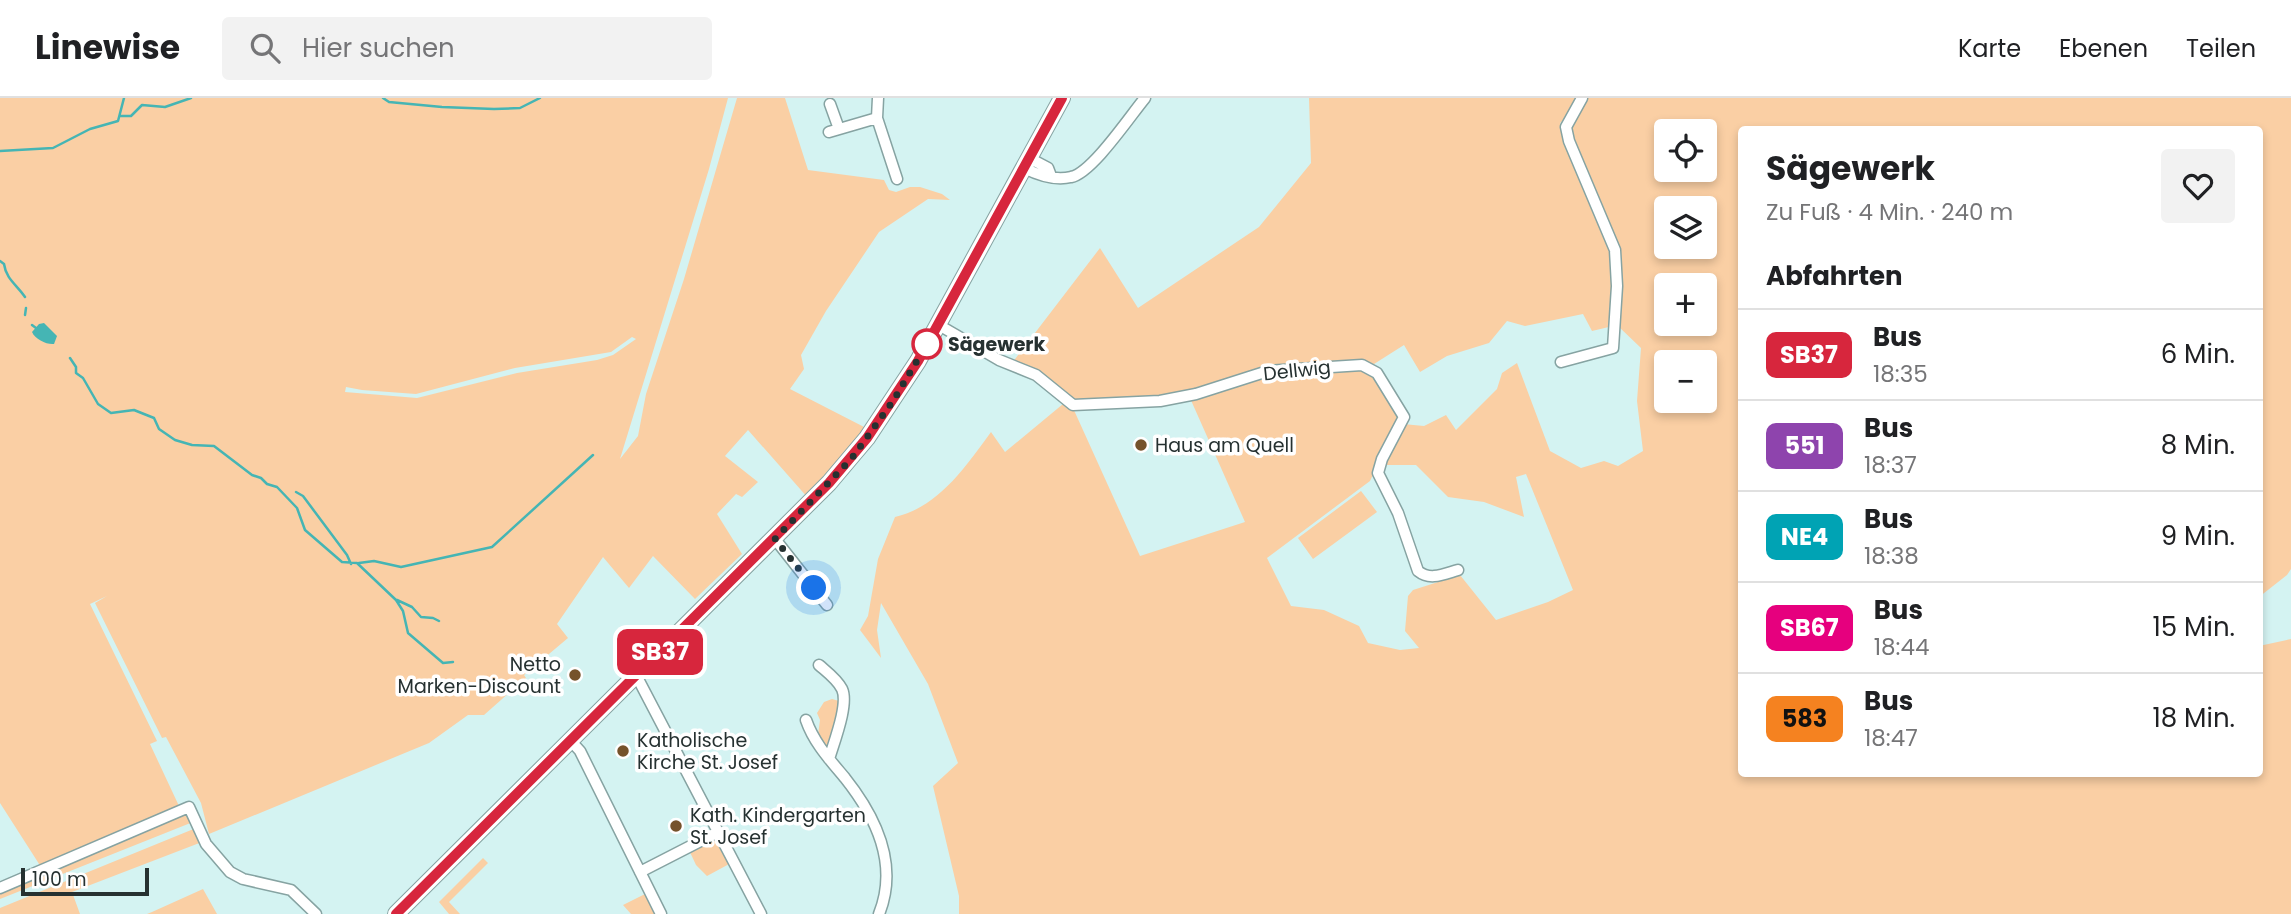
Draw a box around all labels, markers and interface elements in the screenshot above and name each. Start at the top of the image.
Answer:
search box [222,17,712,80]
text: Linewise [35,24,180,71]
icon: search [246,29,284,67]
text: Hier suchen [302,30,455,66]
text: Karte [1958,32,2021,65]
text: Ebenen [2059,32,2148,65]
text: Teilen [2186,32,2256,65]
map controls [1654,119,1717,413]
button: locate [1654,119,1717,182]
text: Sägewerk [1766,145,1935,192]
button: heart [2161,149,2235,223]
button: layers [1654,196,1717,259]
text: Zu Fuß · 4 Min. · 240 m [1766,196,2013,228]
text: Abfahrten [1766,258,1903,294]
button: + [1654,273,1717,336]
text: Bus [1873,319,1922,355]
marker: Sägewerk [912,329,942,359]
place label: Sägewerk [948,331,1045,358]
text: 6 Min. [2161,336,2235,372]
text: SB37 [1780,338,1838,371]
button: − [1654,350,1717,413]
street label: Dellwig [1262,354,1332,387]
text: 18:35 [1873,358,1928,390]
text: Bus [1864,410,1913,446]
text: 8 Min. [2161,427,2235,463]
text: 551 [1784,429,1825,462]
place label: Haus am Quell [1155,432,1294,459]
marker: Haus am Quell [1133,437,1149,453]
text: 18:37 [1864,449,1917,481]
text: Bus [1864,501,1913,537]
text: 9 Min. [2161,518,2235,554]
text: NE4 [1781,520,1828,553]
text: 18:38 [1864,540,1919,572]
your location [796,570,831,605]
text: Bus [1874,592,1923,628]
text: 15 Min. [2153,609,2235,645]
text: SB67 [1780,611,1839,644]
line badge: SB37 [611,629,709,675]
text: 18:44 [1874,631,1929,663]
text: SB37 [631,635,689,668]
place label: Netto Marken-Discount [398,651,561,700]
marker: Netto Marken-Discount [567,667,583,683]
text: Bus [1864,683,1913,719]
text: 18 Min. [2152,700,2235,736]
text: 583 [1782,702,1827,735]
text: 18:47 [1864,722,1918,754]
place label: Katholische Kirche St. Josef [637,727,778,776]
marker: Katholische Kirche St. Josef [615,743,631,759]
place label: Kath. Kindergarten St. Josef [690,802,866,851]
marker: Kath. Kindergarten St. Josef [668,818,684,834]
scale bar [21,865,149,897]
text: 100 m [32,866,87,893]

